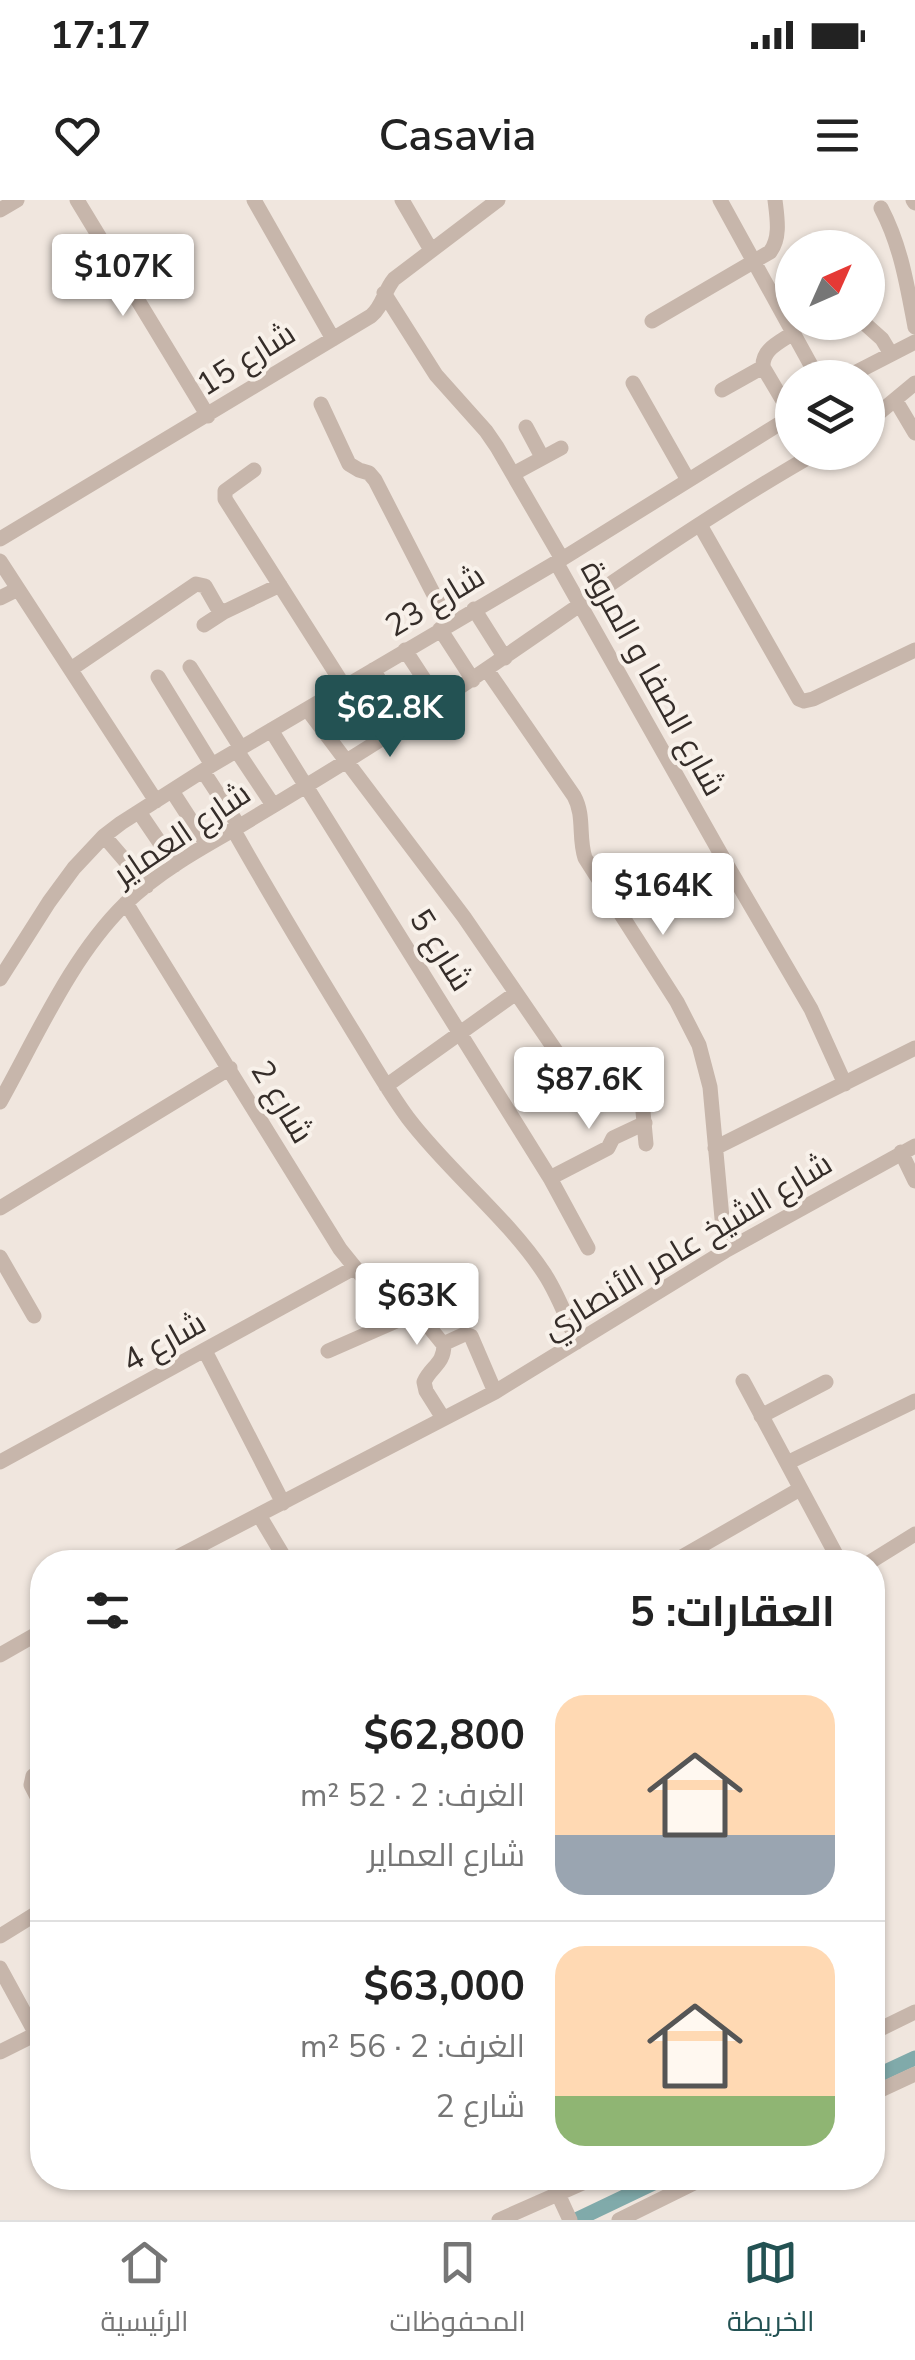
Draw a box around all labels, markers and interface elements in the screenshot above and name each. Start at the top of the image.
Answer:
text: 17:17 [50,10,151,61]
text: Casavia [378,105,537,166]
icon: heart [50,108,105,163]
icon: menu [810,108,865,163]
north arrow [775,230,885,340]
map controls [775,230,885,470]
pin: $107K [53,234,193,319]
text: $107K [74,245,172,288]
street label: شارع 15 [189,312,303,406]
button: layers [775,360,885,470]
street label: شارع الصفا و المروة [570,552,736,804]
street label: شارع 23 [377,555,493,647]
pin: $62.8K [309,675,471,760]
text: $62.8K [337,686,443,729]
street label: شارع العماير [103,772,259,897]
pin: $164K [593,853,733,938]
text: $164K [614,864,712,907]
street label: شارع 5 [399,901,483,999]
pin: $87.6K [508,1047,670,1132]
street label: شارع 2 [241,1053,323,1151]
text: $87.6K [536,1058,642,1101]
street label: شارع الشيخ عامر الأنصاري [534,1142,842,1352]
pin: $63K [358,1263,476,1348]
text: $63K [378,1274,456,1317]
street label: شارع 4 [114,1302,214,1382]
icon: filters [80,1583,135,1638]
text: العقارات: 5 [630,1584,835,1641]
text: $62,800 [363,1707,525,1764]
icon: home [635,1735,755,1855]
text: الغرف: 2 · 52 m² [300,1774,525,1817]
text: شارع العماير [368,1834,525,1877]
text: $63,000 [363,1958,525,2015]
icon: home [635,1986,755,2106]
text: الغرف: 2 · 56 m² [300,2025,525,2068]
text: شارع 2 [436,2085,525,2128]
tab: الرئيسية [101,2235,188,2347]
tab: المحفوظات [390,2235,526,2347]
tab: الخريطة [727,2235,814,2347]

